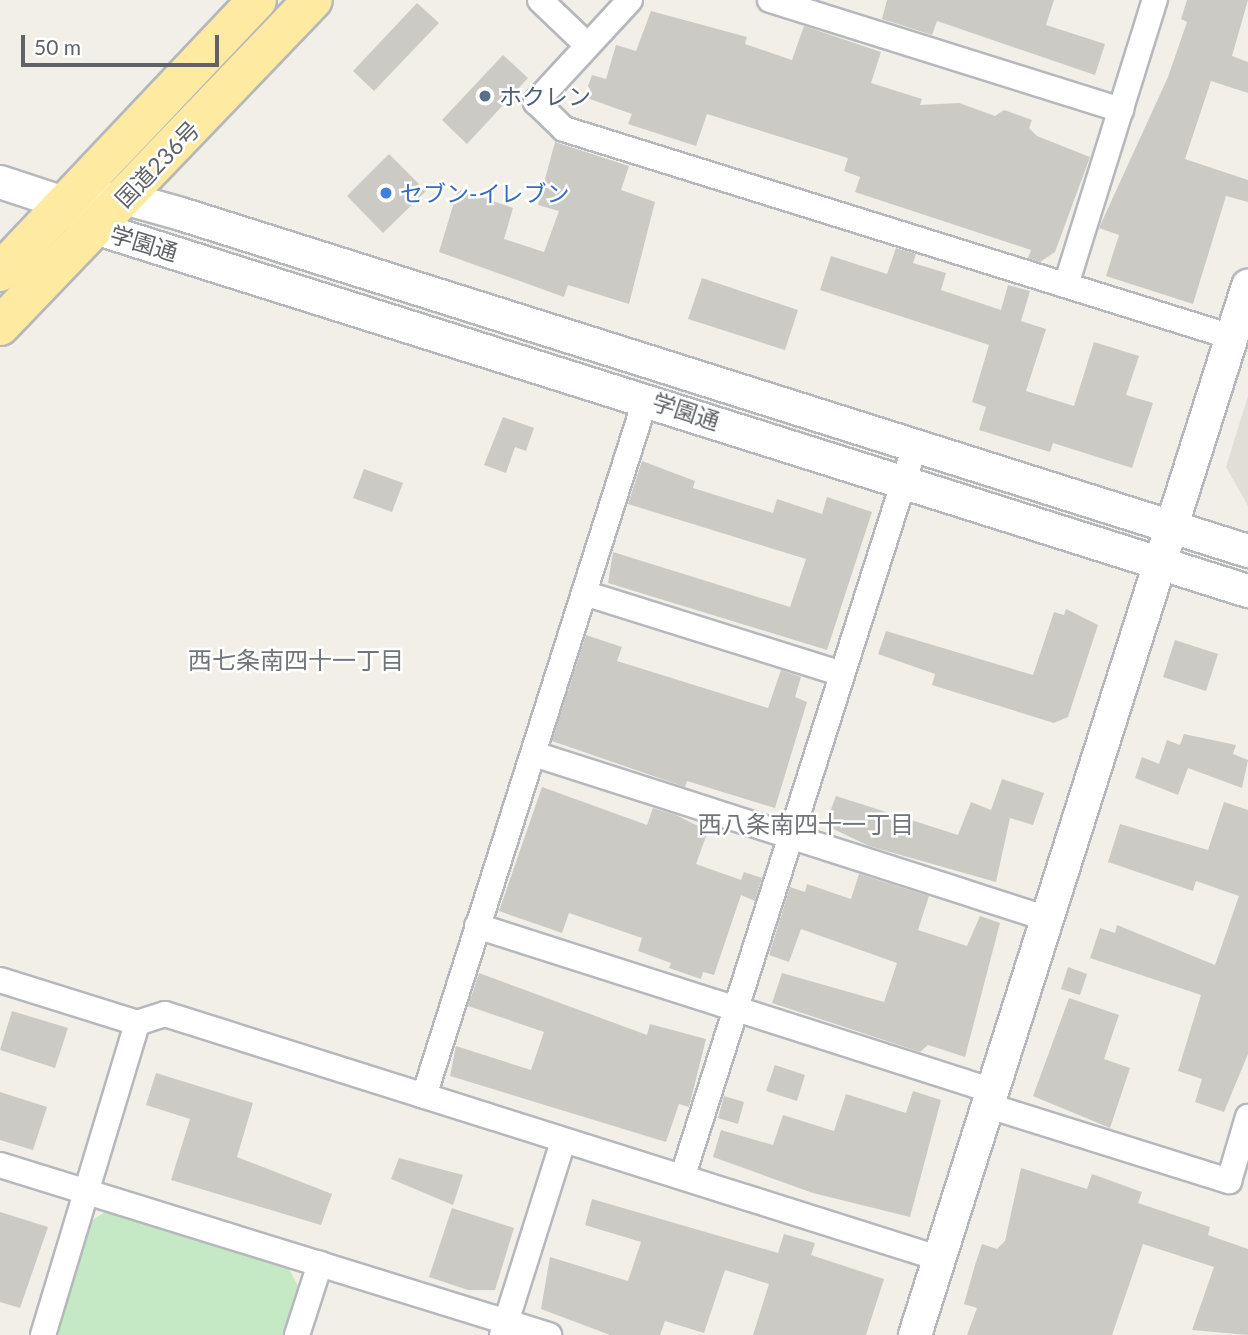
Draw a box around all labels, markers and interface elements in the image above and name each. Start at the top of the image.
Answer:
scale bar [24,21,222,65]
text: 50 m [34,34,81,59]
place label: ホクレン [499,82,591,110]
marker: ホクレン [477,88,493,104]
street label: 国道236号 [109,115,205,213]
place label: セブン-イレブン [400,179,570,207]
marker: セブン-イレブン [378,185,394,201]
street label: 学園通 [107,220,181,266]
street label: 学園通 [649,387,723,435]
district label: 西七条南四十一丁目 [188,646,404,674]
district label: 西八条南四十一丁目 [698,810,914,838]

